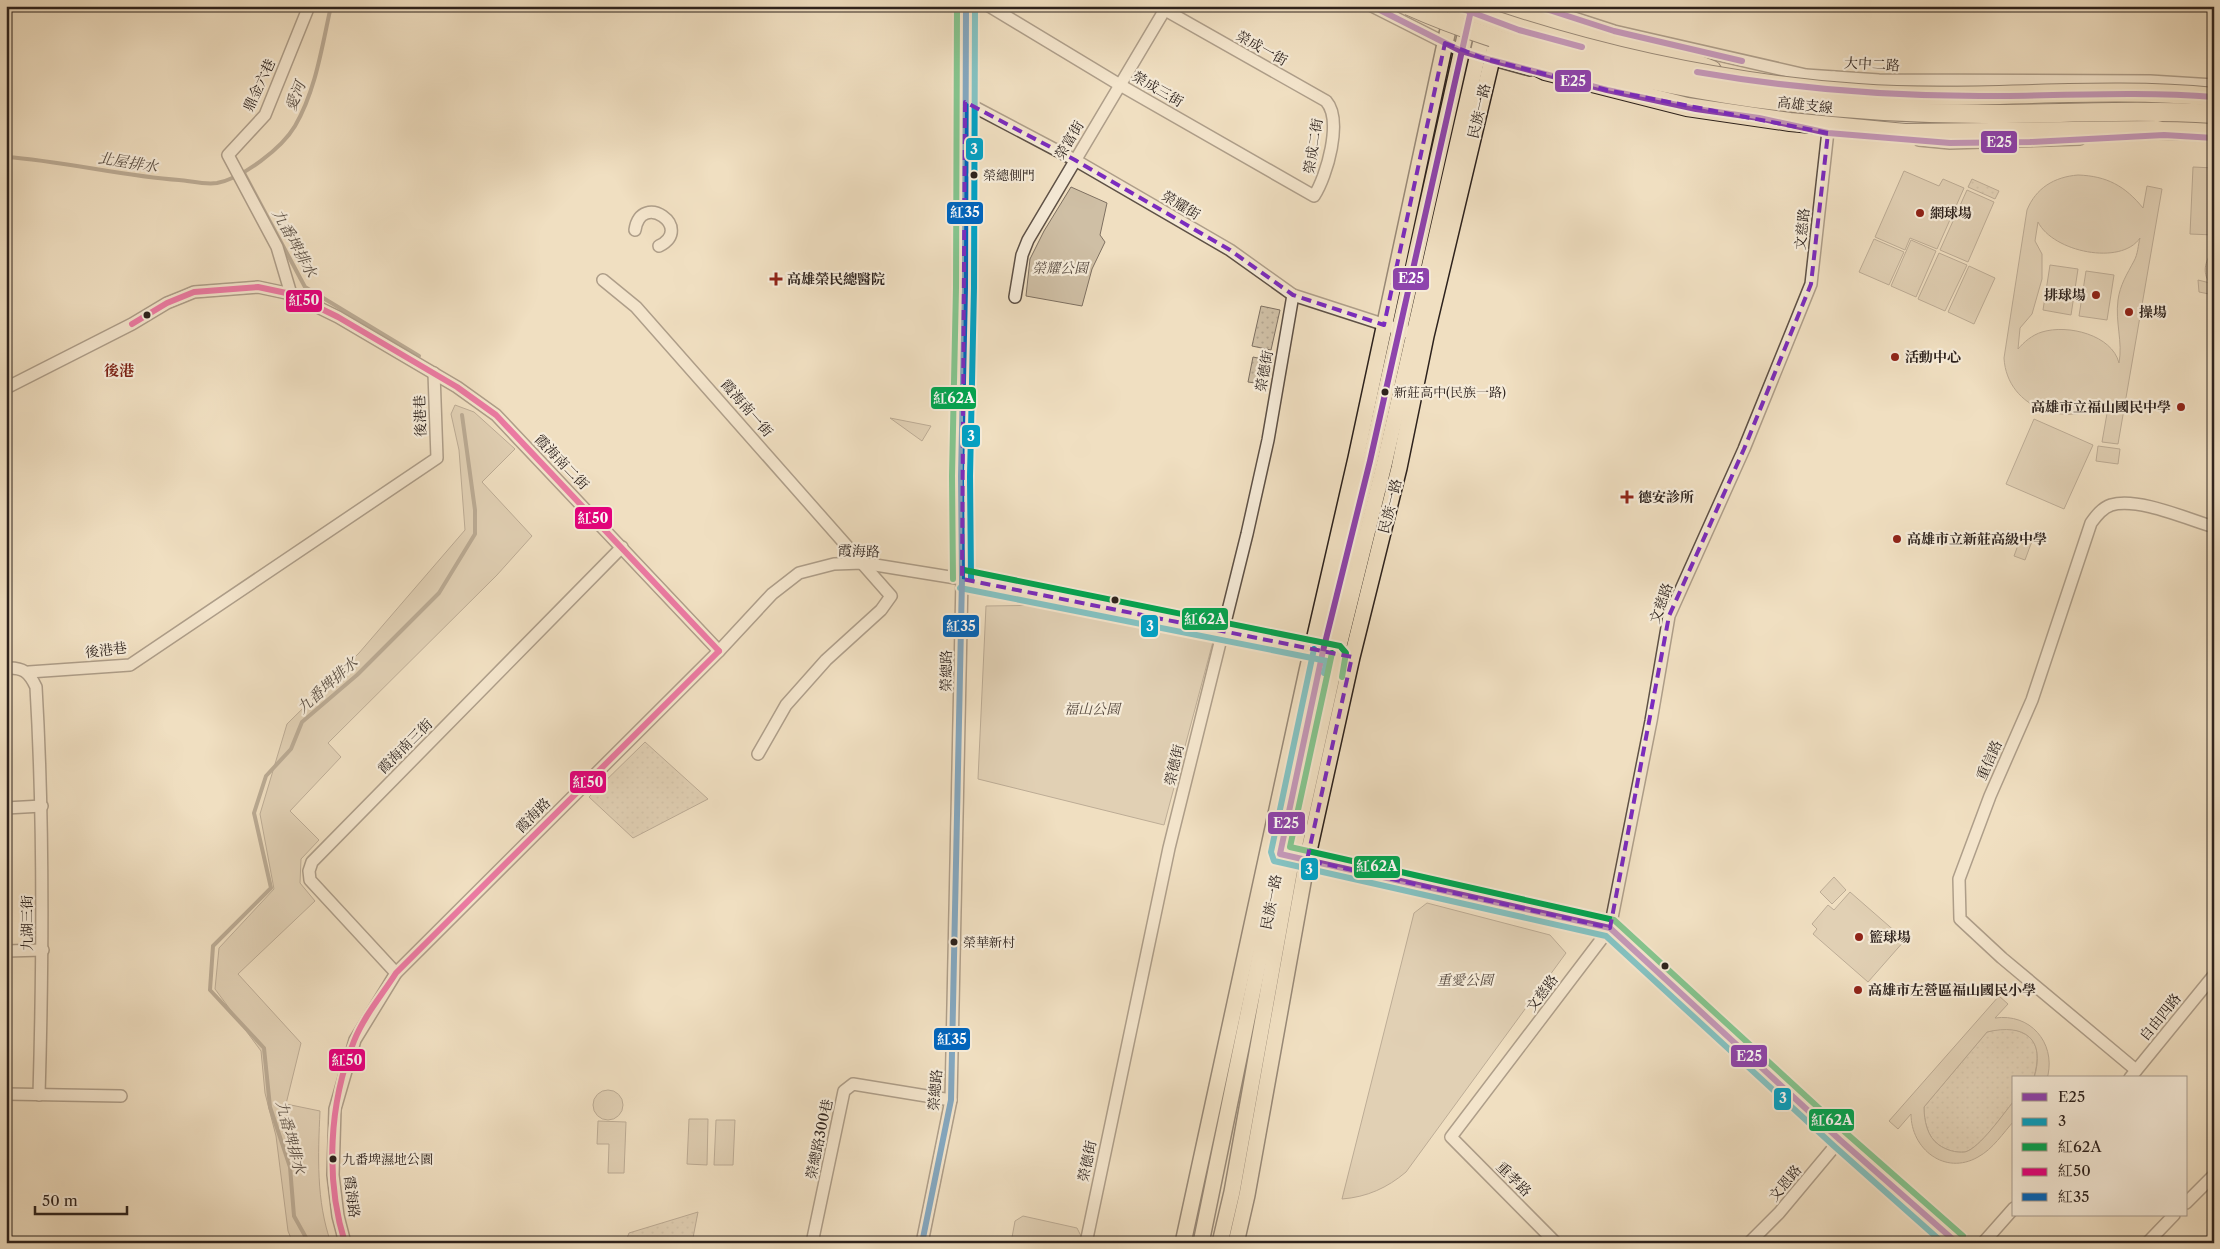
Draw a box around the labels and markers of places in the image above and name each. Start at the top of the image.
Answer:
place label: 榮總側門 [983,167,1035,183]
marker: 榮總側門 [969,170,979,180]
place label: 網球場 [1930,204,1972,222]
marker: 網球場 [1914,207,1926,219]
place label: 高雄榮民總醫院 [787,270,885,288]
marker: 高雄榮民總醫院 [769,272,783,286]
place label: 排球場 [2044,286,2086,304]
marker: 排球場 [2090,289,2102,301]
place label: 操場 [2139,303,2167,321]
marker: 操場 [2123,306,2135,318]
unlabelled marker [142,310,152,320]
place label: 活動中心 [1905,348,1961,366]
marker: 活動中心 [1889,351,1901,363]
place label: 新莊高中(民族一路) [1394,384,1506,400]
marker: 新莊高中(民族一路) [1380,387,1390,397]
place label: 高雄市立福山國民中學 [2031,398,2171,416]
marker: 高雄市立福山國民中學 [2175,401,2187,413]
place label: 德安診所 [1638,488,1694,506]
marker: 德安診所 [1620,490,1634,504]
place label: 高雄市立新莊高級中學 [1907,530,2047,548]
marker: 高雄市立新莊高級中學 [1891,533,1903,545]
unlabelled marker [1110,595,1120,605]
place label: 籃球場 [1869,928,1911,946]
marker: 籃球場 [1853,931,1865,943]
place label: 榮華新村 [963,934,1015,950]
marker: 榮華新村 [949,937,959,947]
unlabelled marker [1660,961,1670,971]
place label: 高雄市左營區福山國民小學 [1868,981,2036,999]
marker: 高雄市左營區福山國民小學 [1852,984,1864,996]
place label: 九番埤濕地公園 [342,1151,433,1167]
marker: 九番埤濕地公園 [328,1154,338,1164]

